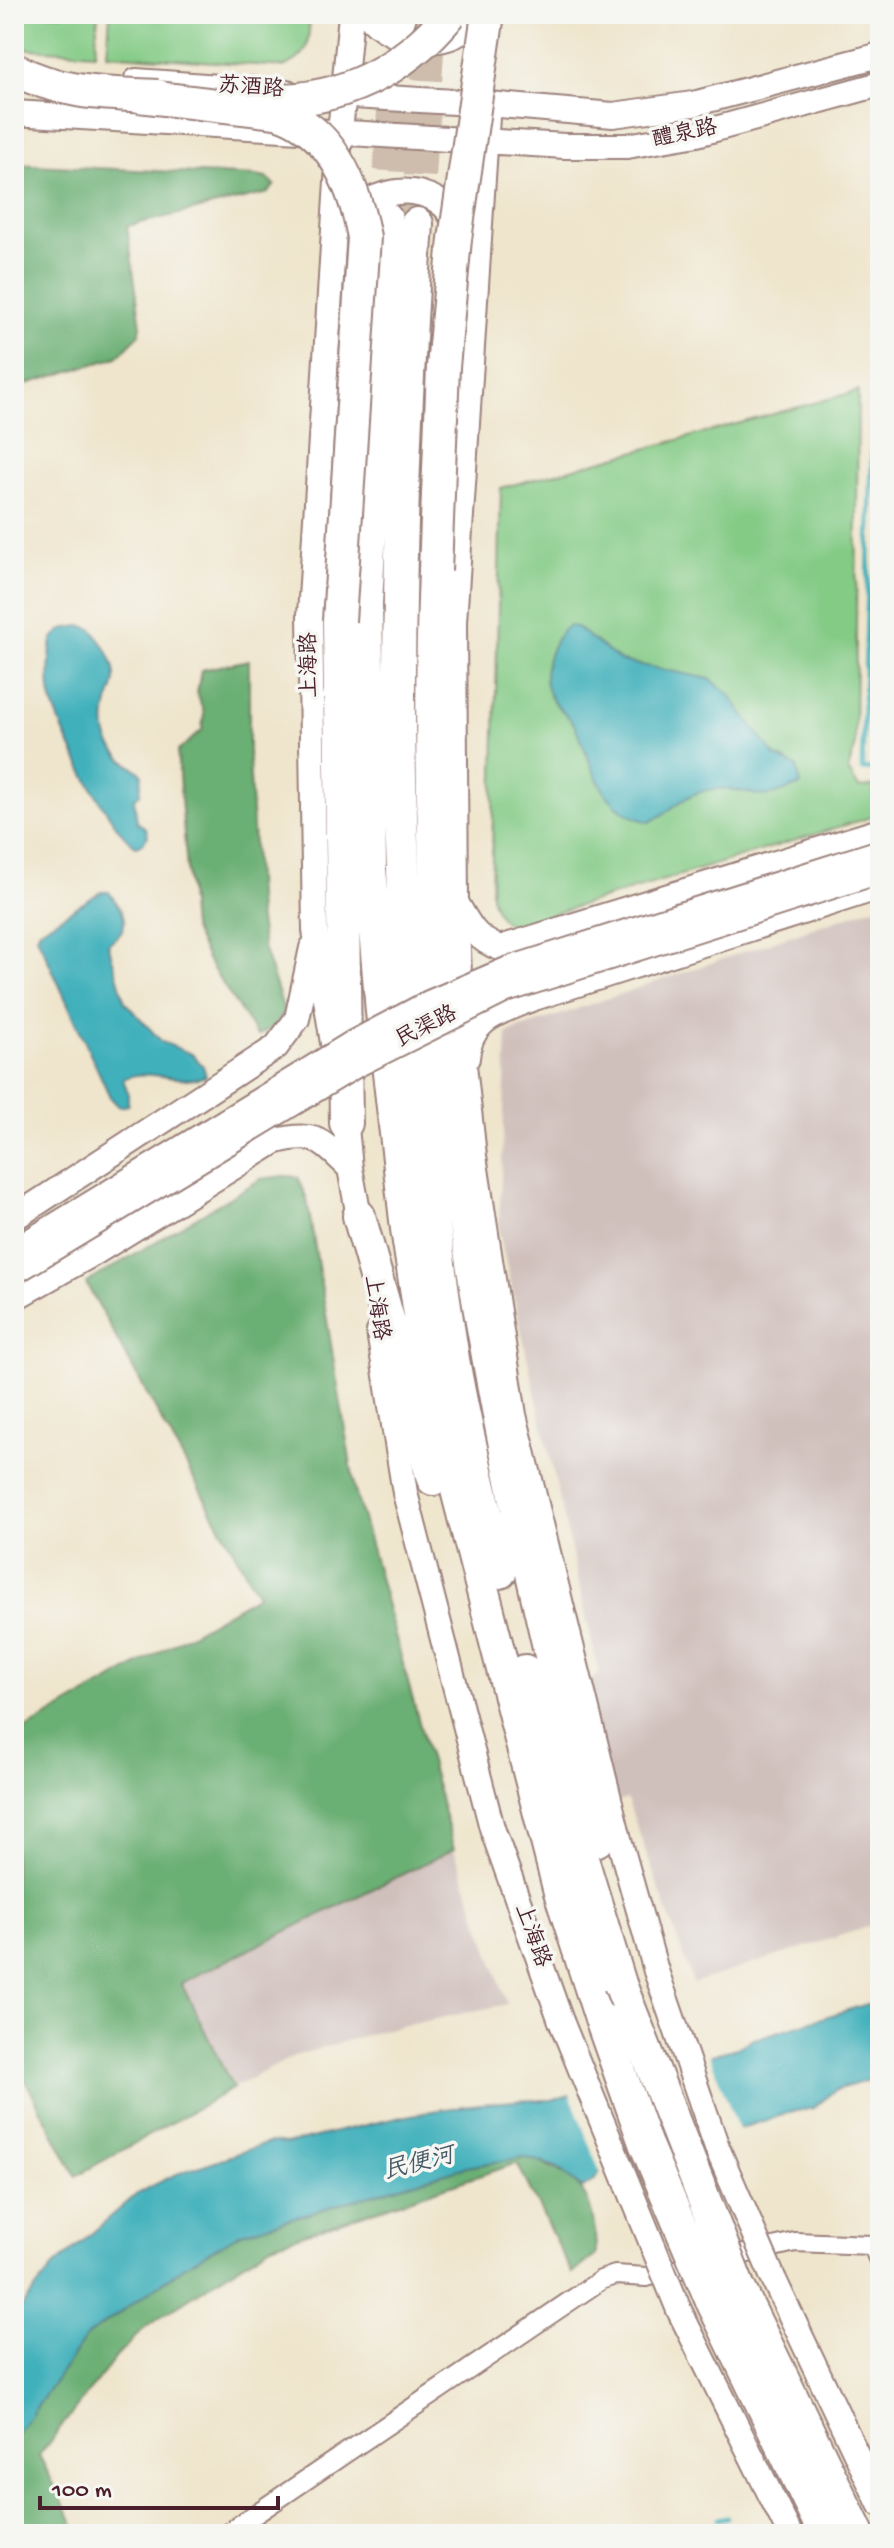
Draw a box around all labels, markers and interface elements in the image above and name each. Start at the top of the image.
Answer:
street label: 苏酒路 [217,72,285,104]
street label: 醴泉路 [650,113,720,155]
street label: 上海路 [295,632,325,698]
street label: 民渠路 [391,1000,462,1055]
street label: 上海路 [357,1273,395,1343]
street label: 上海路 [507,1900,556,1971]
water label: 民便河 [380,2140,461,2188]
scale bar [40,2460,278,2510]
text: 100 m [51,2477,112,2506]

